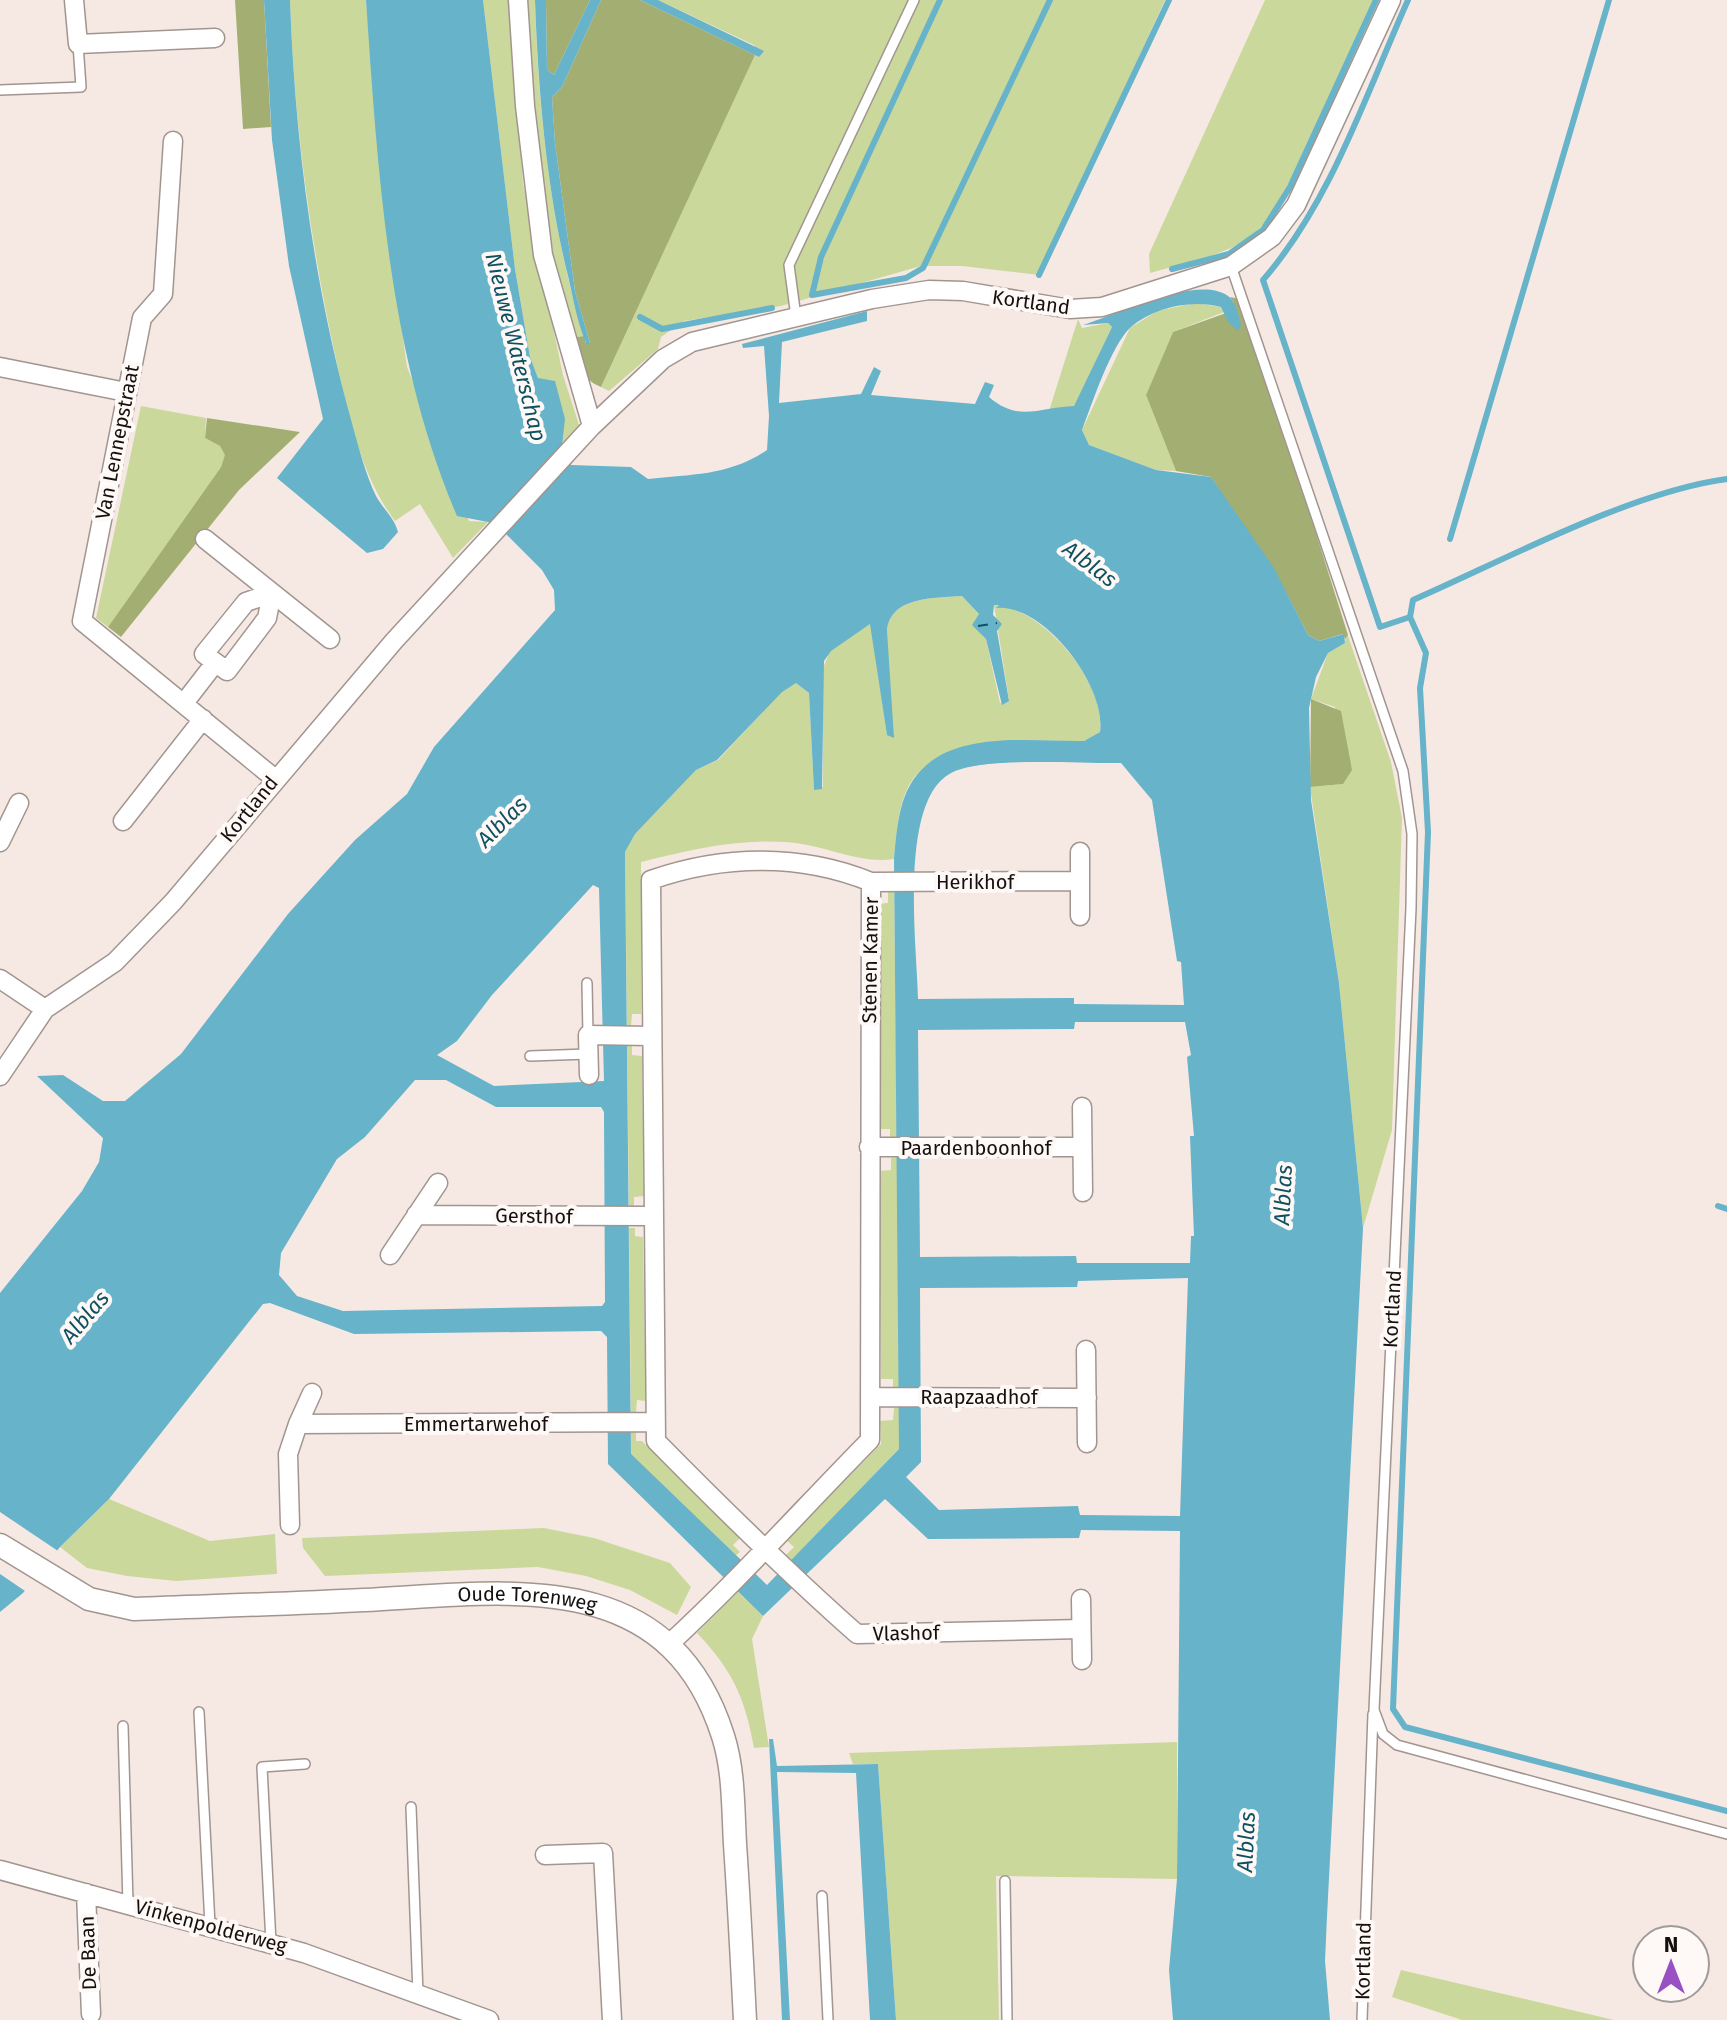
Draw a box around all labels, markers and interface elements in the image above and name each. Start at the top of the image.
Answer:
water label: Nieuwe Waterschap [479,250,553,444]
street label: Kortland [991,285,1071,319]
street label: Van Lennepstraat [90,362,144,521]
water label: Alblas [1057,534,1122,593]
street label: Kortland [215,771,283,847]
water label: Alblas [470,791,533,854]
street label: Herikhof [936,870,1015,894]
street label: Stenen Kamer [857,896,883,1024]
street label: Paardenboonhof [901,1136,1053,1160]
water label: Alblas [1268,1164,1298,1227]
street label: Gersthof [495,1203,574,1229]
street label: Kortland [1378,1269,1406,1349]
water label: Alblas [55,1285,115,1350]
street label: Raapzaadhof [920,1385,1039,1409]
street label: Emmertarwehof [404,1412,550,1436]
street label: Oude Torenweg [457,1582,600,1617]
street label: Vlashof [872,1620,941,1646]
water label: Alblas [1231,1811,1261,1874]
street label: Vinkenpolderweg [132,1894,290,1958]
street label: De Baan [75,1915,101,1991]
street label: Kortland [1350,1922,1376,2000]
north arrow [1631,1924,1711,2004]
text: N [1664,1931,1678,1958]

